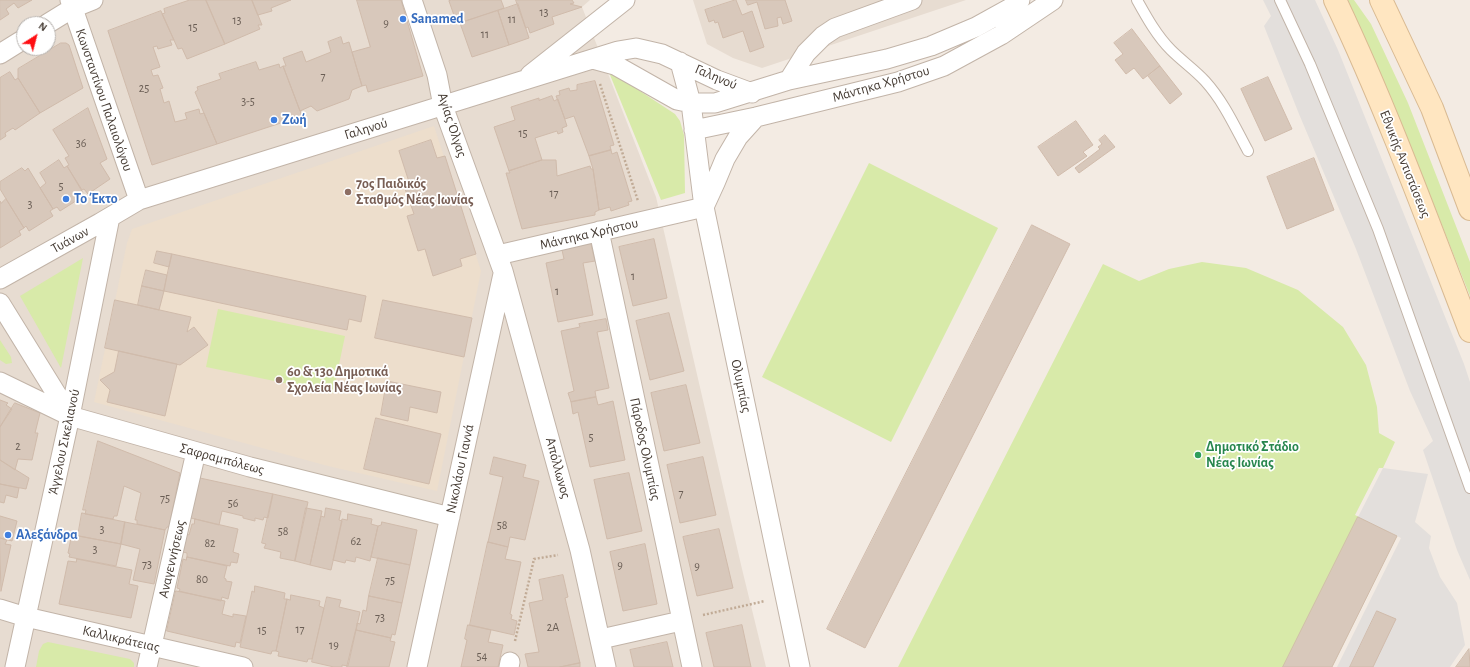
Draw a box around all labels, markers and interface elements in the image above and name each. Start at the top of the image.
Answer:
house number: 13 [539,5,549,19]
place label: Sanamed [411,11,464,27]
house number: 11 [508,12,516,26]
house number: 13 [232,13,242,27]
marker: Sanamed [398,14,408,24]
north arrow [16,16,56,56]
house number: 9 [383,16,389,30]
text: N [36,20,49,33]
house number: 15 [188,20,198,34]
street label: Κωνσταντίνου Παλαιολόγου [72,26,136,174]
house number: 11 [481,27,489,41]
street label: Γαληνού [692,61,740,93]
street label: Μάντηκα Χρήστου [830,62,932,106]
house number: 7 [320,69,326,83]
house number: 25 [139,81,149,95]
street label: Αγίας Όλγας [434,91,470,159]
house number: 3-5 [241,94,255,108]
street label: Εθνικής Αντιστάσεως [1376,108,1434,220]
place label: Ζωή [282,112,307,128]
street label: Γαληνού [342,114,390,144]
marker: Ζωή [269,115,279,125]
house number: 15 [518,126,528,140]
house number: 36 [76,136,86,150]
place label: 7ος Παιδικός Σταθμός Νέας Ιωνίας [356,176,474,208]
house number: 5 [58,179,64,193]
house number: 17 [549,186,559,200]
marker: 7ος Παιδικός Σταθμός Νέας Ιωνίας [343,187,353,197]
place label: Το Έκτο [74,191,118,207]
marker: Το Έκτο [61,194,71,204]
house number: 3 [28,197,32,211]
street label: Μάντηκα Χρήστου [538,215,640,253]
street label: Τυάνων [48,223,92,257]
house number: 1 [631,269,635,283]
house number: 1 [555,284,559,298]
street label: Ολυμπίας [727,358,755,414]
place label: 6ο & 13ο Δημοτικά Σχολεία Νέας Ιωνίας [287,364,401,396]
marker: 6ο & 13ο Δημοτικά Σχολεία Νέας Ιωνίας [274,375,284,385]
street label: Άγγελου Σικελιανού [45,387,83,497]
street label: Πάροδος Ολυμπίας [626,396,664,502]
street label: Νικολάου Γιαννά [442,423,478,515]
house number: 5 [588,430,594,444]
street label: Απόλλωνος [542,436,574,500]
house number: 2 [15,439,21,453]
place label: Δημοτικό Στάδιο Νέας Ιωνίας [1206,439,1299,472]
street label: Σαφραμπόλεως [178,440,266,478]
marker: Δημοτικό Στάδιο Νέας Ιωνίας [1193,450,1203,460]
house number: 7 [678,486,684,500]
house number: 75 [160,491,170,505]
house number: 56 [228,496,238,510]
street label: Αναγεννήσεως [155,518,189,600]
house number: 58 [497,518,507,532]
house number: 3 [100,522,104,536]
house number: 58 [278,524,288,538]
place label: Αλεξάνδρα [16,527,78,543]
marker: Αλεξάνδρα [3,530,13,540]
house number: 62 [350,534,362,548]
house number: 82 [204,536,216,550]
house number: 3 [93,542,97,556]
house number: 73 [142,557,152,571]
house number: 9 [617,558,623,572]
house number: 9 [694,559,700,573]
house number: 80 [196,572,208,586]
house number: 75 [385,573,395,587]
house number: 73 [375,610,385,624]
house number: 2A [547,620,559,634]
street label: Καλλικράτειας [81,622,161,656]
house number: 17 [295,622,305,636]
house number: 15 [257,623,267,637]
house number: 19 [329,638,339,652]
house number: 54 [477,649,487,663]

